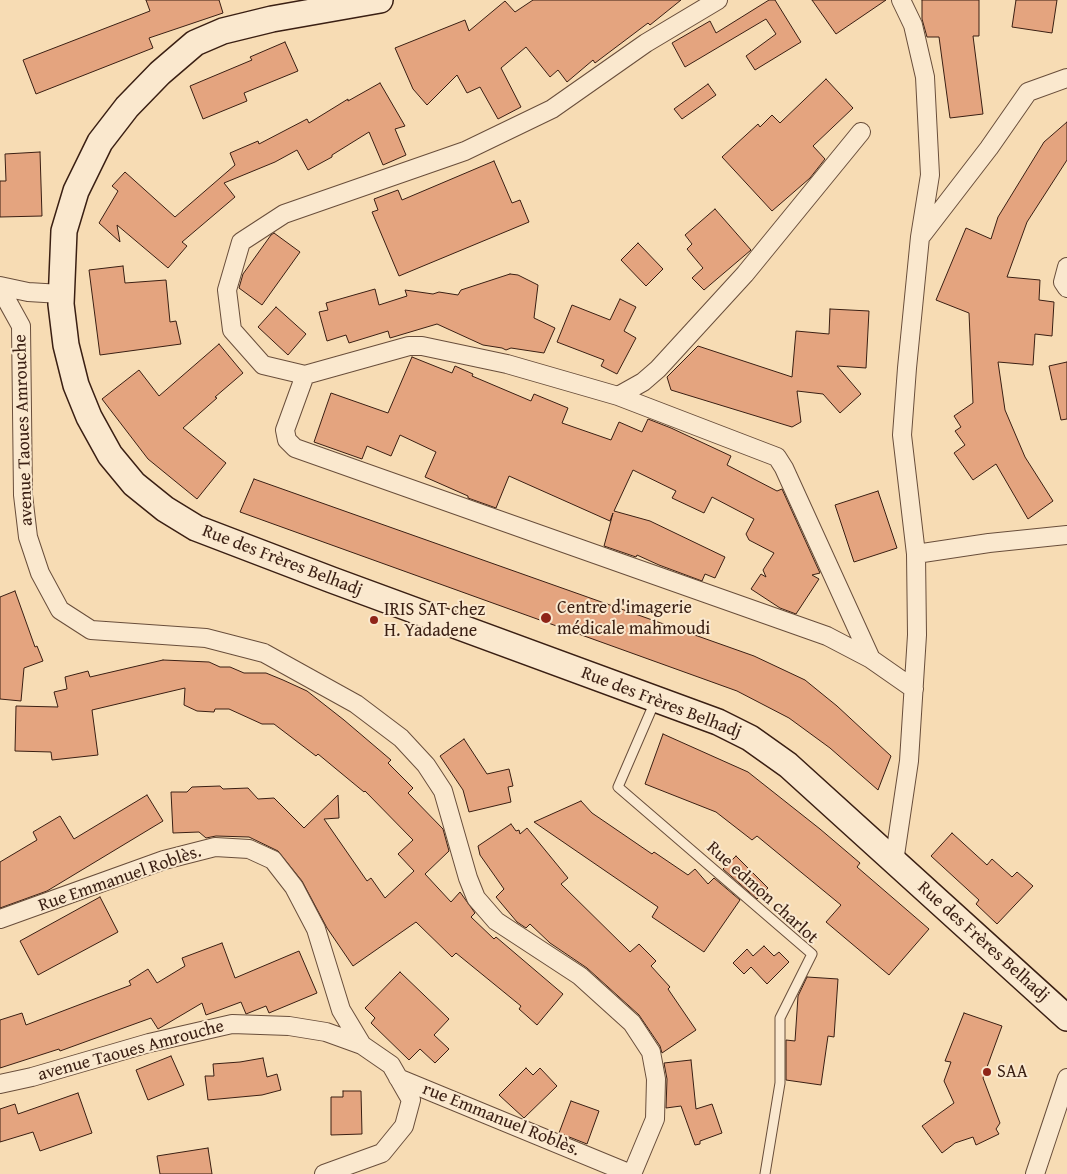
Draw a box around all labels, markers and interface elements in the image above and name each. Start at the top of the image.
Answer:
street label: avenue Taoues Amrouche [10,334,38,526]
street label: Rue des Frères Belhadj [199,520,365,602]
place label: Centre d'imagerie médicale mahmoudi [557,597,710,640]
place label: IRIS SAT chez H. Yadadene [384,599,485,642]
marker: Centre d'imagerie médicale mahmoudi [539,611,553,625]
marker: IRIS SAT chez H. Yadadene [368,614,380,626]
street label: Rue des Frères Belhadj [578,662,744,744]
street label: Rue edmon charlot [702,837,822,949]
street label: Rue Emmanuel Roblès. [36,841,204,917]
street label: Rue des Frères Belhadj [913,877,1053,1007]
street label: avenue Taoues Amrouche [36,1016,226,1086]
place label: SAA [997,1061,1028,1083]
marker: SAA [981,1066,993,1078]
street label: rue Emmanuel Roblès. [419,1079,583,1161]

